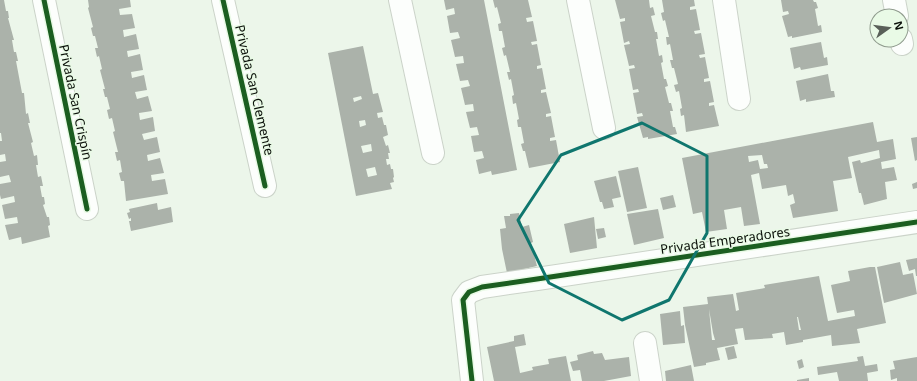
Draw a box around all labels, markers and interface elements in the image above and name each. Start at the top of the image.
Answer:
north arrow [869,8,909,48]
text: N [891,19,908,32]
street label: Privada San Clemente [231,23,279,157]
street label: Privada San Crispín [55,43,97,161]
street label: Privada Emperadores [659,222,791,258]

